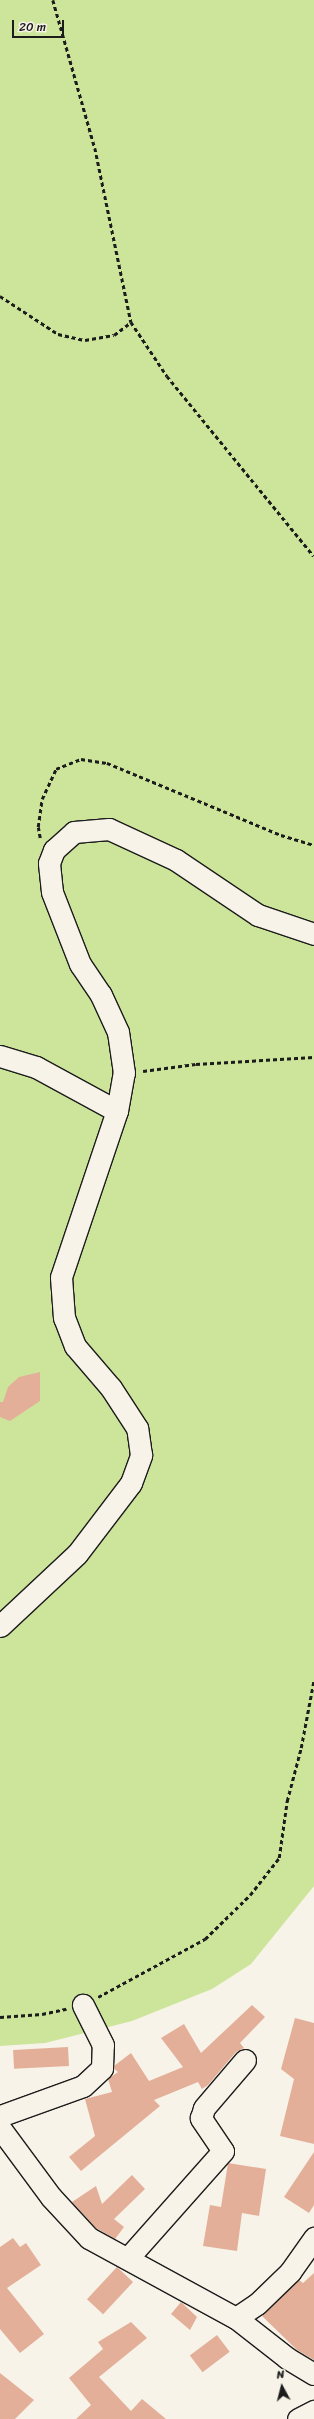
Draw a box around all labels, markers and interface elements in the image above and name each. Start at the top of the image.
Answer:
scale bar [14,12,66,38]
text: 20 m [19,16,46,38]
text: N [276,2365,285,2384]
north arrow [262,2367,302,2407]

